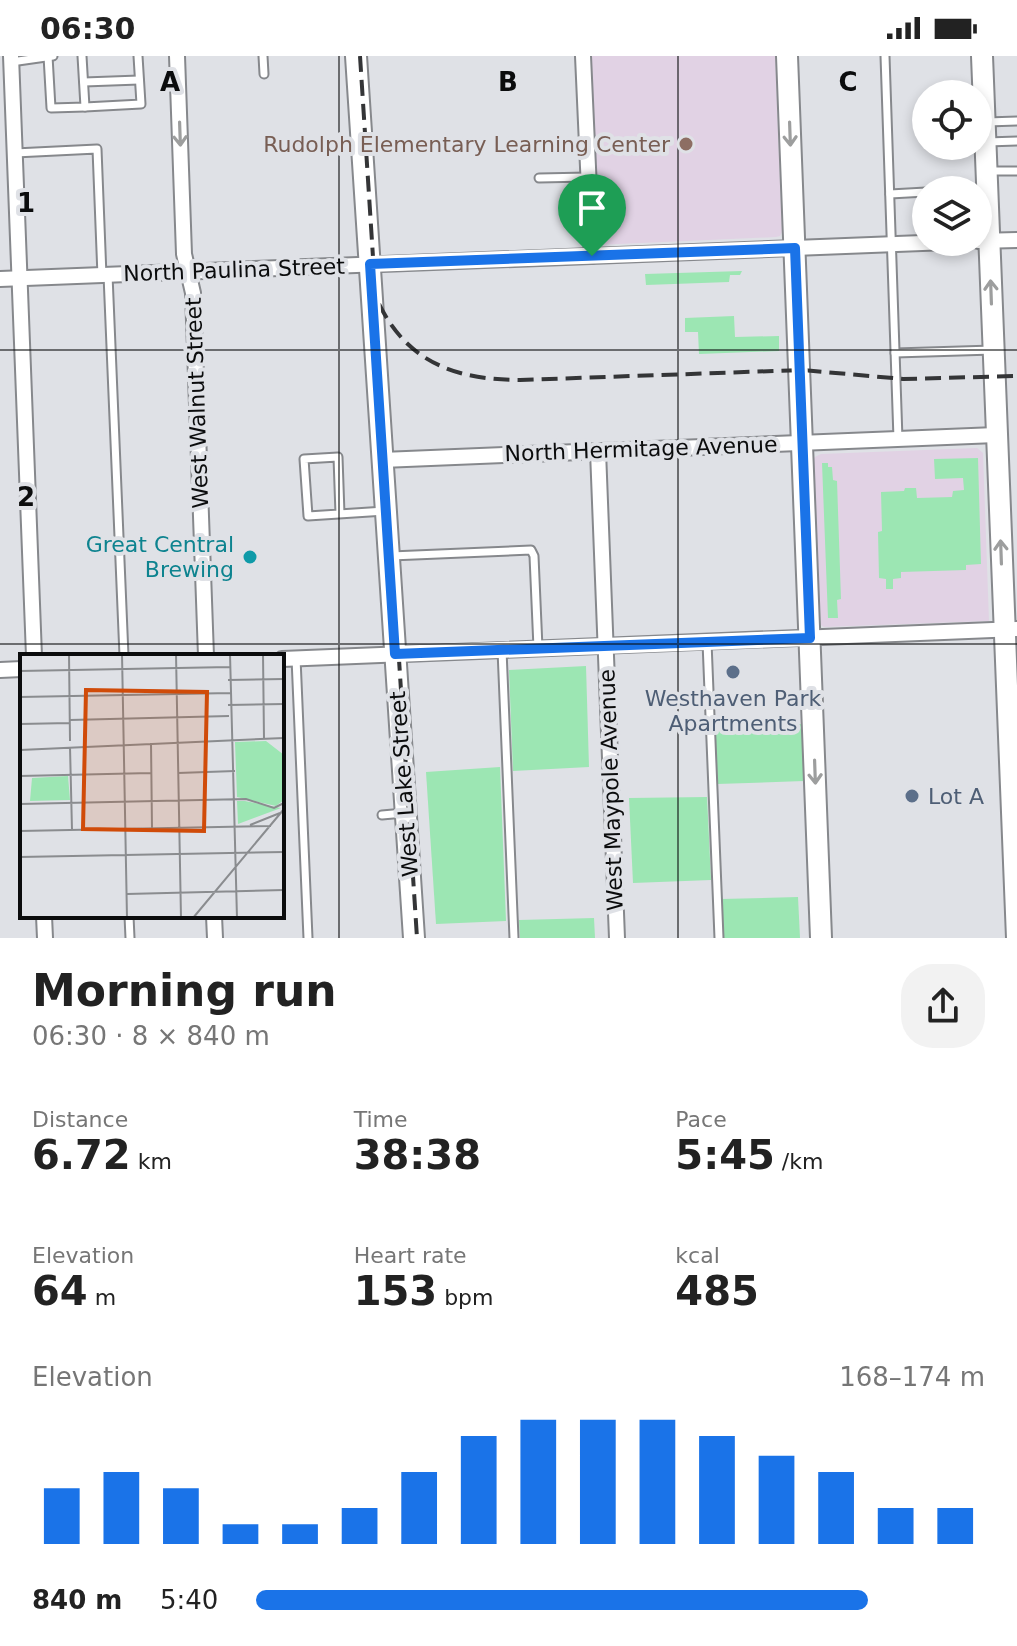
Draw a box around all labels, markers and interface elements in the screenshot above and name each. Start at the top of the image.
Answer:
text: 06:30 [40,11,136,46]
text: A [160,67,180,97]
text: B [498,67,518,97]
text: C [838,67,858,97]
map controls [912,80,992,256]
button: locate [912,80,992,160]
one-way arrow [172,120,187,147]
one-way arrow [783,120,798,147]
place label: Rudolph Elementary Learning Center [263,132,671,157]
marker: Rudolph Elementary Learning Center [677,135,695,153]
pin [558,174,626,256]
button: layers [912,176,992,256]
icon: arrive [570,186,614,230]
text: 1 [17,188,35,218]
street label: North Paulina Street [123,254,346,286]
one-way arrow [984,279,999,306]
street label: West Walnut Street [181,297,213,509]
street label: North Hermitage Avenue [504,432,778,466]
text: 2 [17,482,35,512]
place label: Great Central Brewing [86,532,234,582]
one-way arrow [994,539,1009,566]
marker: Great Central Brewing [241,548,259,566]
inset map [20,654,284,918]
marker: Westhaven Park Apartments [724,663,742,681]
street label: West Maypole Avenue [594,668,628,912]
place label: Westhaven Park Apartments [645,686,822,736]
street label: West Lake Street [385,690,423,878]
one-way arrow [807,758,822,785]
place label: Lot A [928,784,984,809]
marker: Lot A [903,787,921,805]
button: share [901,964,985,1048]
text: Morning run [32,965,337,1016]
text: 06:30 · 8 × 840 m [32,1021,270,1051]
text: Distance [32,1107,128,1132]
text: Time [354,1107,408,1132]
text: Pace [675,1107,727,1132]
text: 6.72 [32,1132,131,1178]
text: 38:38 [354,1132,481,1178]
text: 5:45 [675,1132,775,1178]
text: km [131,1149,172,1174]
text: /km [775,1149,823,1174]
text: Elevation [32,1243,134,1268]
text: Heart rate [354,1243,467,1268]
text: kcal [675,1243,720,1268]
text: 64 [32,1268,88,1314]
text: 153 [354,1268,437,1314]
text: 485 [675,1268,759,1314]
text: m [88,1285,116,1310]
text: bpm [437,1285,494,1310]
text: Elevation [32,1362,153,1392]
text: 168–174 m [839,1362,985,1392]
text: 840 m [32,1585,122,1615]
text: 5:40 [160,1585,218,1615]

